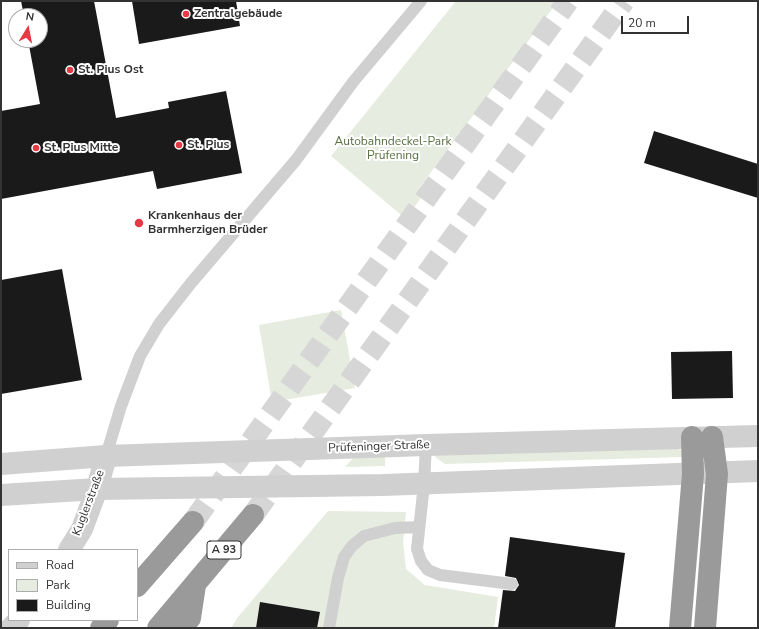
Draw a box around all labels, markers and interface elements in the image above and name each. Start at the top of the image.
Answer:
place label: Zentralgebäude [194,7,282,21]
north arrow [8,8,48,48]
scale bar [623,8,691,34]
text: N [25,9,35,25]
marker: Zentralgebäude [181,9,191,19]
text: 20 m [628,15,656,31]
place label: St. Pius Ost [78,63,143,77]
marker: St. Pius Ost [65,65,75,75]
park label: Autobahndeckel-Park Prüfening [335,135,451,163]
place label: St. Pius [187,138,229,152]
marker: St. Pius [174,140,184,150]
place label: St. Pius Mitte [44,141,118,155]
marker: St. Pius Mitte [31,143,41,153]
place label: Krankenhaus der Barmherzigen Brüder [148,209,267,237]
marker: Krankenhaus der Barmherzigen Brüder [133,217,145,229]
street label: Prüfeninger Straße [328,438,430,456]
street label: Kuglerstraße [70,468,108,538]
road number: A 93 [207,541,241,559]
legend [8,549,138,621]
text: Road [46,557,74,573]
text: Park [46,577,70,593]
text: Building [46,597,91,613]

